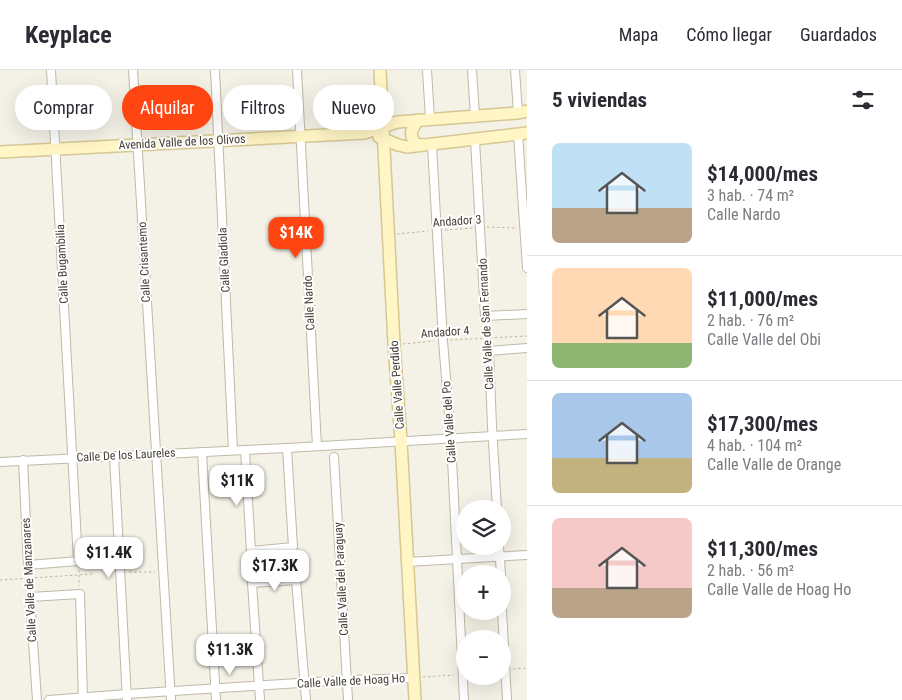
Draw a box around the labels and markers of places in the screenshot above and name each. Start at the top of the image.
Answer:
pin: $14K [266,216,326,259]
pin: $11K [207,464,267,507]
pin: $11.4K [68,536,150,579]
pin: $17.3K [234,550,316,592]
pin: $11.3K [189,634,271,676]

